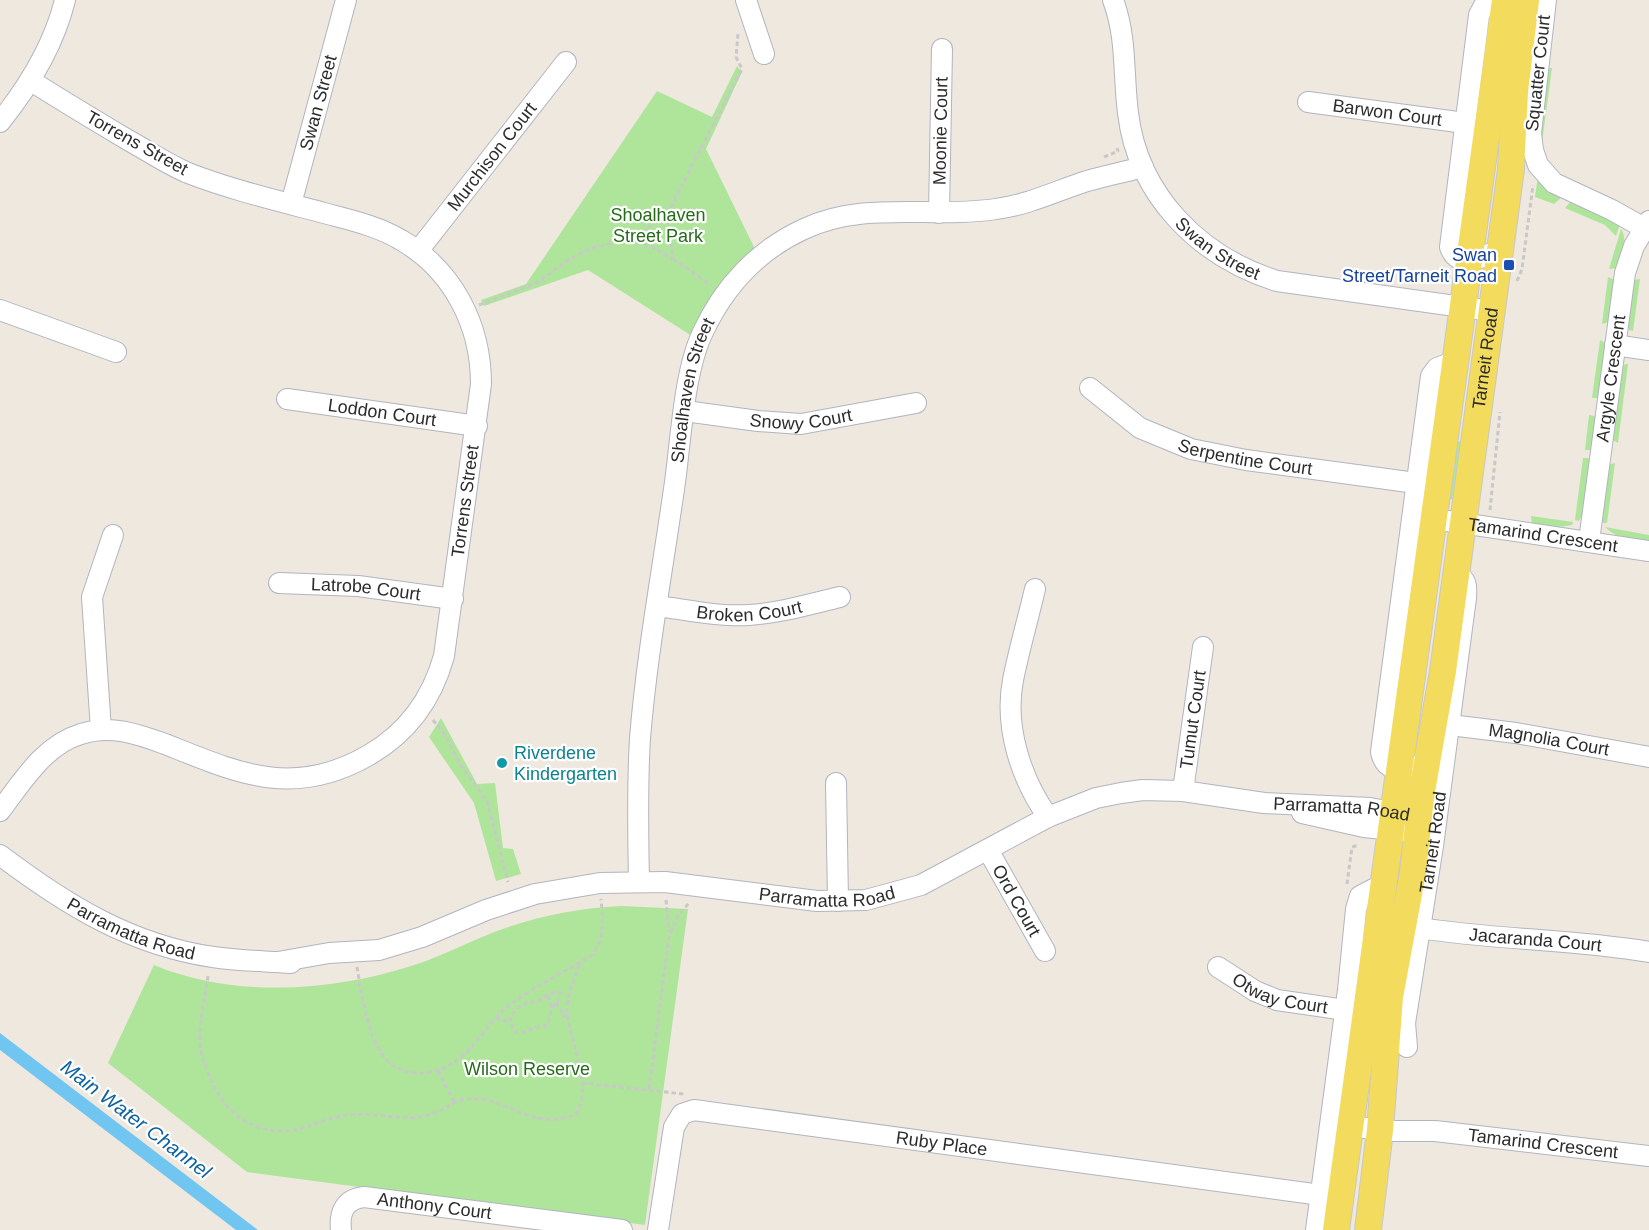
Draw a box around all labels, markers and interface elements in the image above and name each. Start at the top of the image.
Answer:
street label: Squatter Court [1522,14,1554,132]
street label: Swan Street [296,53,341,153]
street label: Moonie Court [930,77,951,185]
street label: Barwon Court [1331,95,1443,130]
street label: Murchison Court [443,98,541,215]
street label: Torrens Street [83,107,191,179]
park label: Shoalhaven Street Park [610,205,706,246]
street label: Swan Street [1171,213,1263,284]
place label: Swan Street/Tarneit Road [1342,245,1497,286]
marker: Swan Street/Tarneit Road [1502,258,1516,272]
street label: Tarneit Road [1469,306,1502,410]
street label: Shoalhaven Street [667,314,718,464]
street label: Argyle Crescent [1592,314,1629,443]
street label: Loddon Court [327,395,437,430]
street label: Snowy Court [748,405,854,434]
street label: Serpentine Court [1175,435,1314,479]
street label: Torrens Street [448,444,483,558]
street label: Tamarind Crescent [1467,514,1619,556]
street label: Latrobe Court [311,574,422,604]
street label: Broken Court [695,597,804,625]
street label: Tumut Court [1176,669,1210,770]
street label: Magnolia Court [1487,720,1611,760]
place label: Riverdene Kindergarten [514,743,617,784]
marker: Riverdene Kindergarten [495,756,509,770]
street label: Tarneit Road [1416,790,1450,894]
street label: Parramatta Road [1273,793,1411,825]
street label: Ord Court [988,861,1045,940]
street label: Parramatta Road [758,883,897,911]
street label: Parramatta Road [64,894,197,964]
street label: Jacaranda Court [1468,924,1603,955]
street label: Otway Court [1228,969,1329,1017]
water label: Main Water Channel [57,1055,216,1183]
park label: Wilson Reserve [464,1059,590,1079]
street label: Tamarind Crescent [1467,1125,1619,1162]
street label: Ruby Place [895,1127,989,1160]
street label: Anthony Court [376,1189,493,1223]

